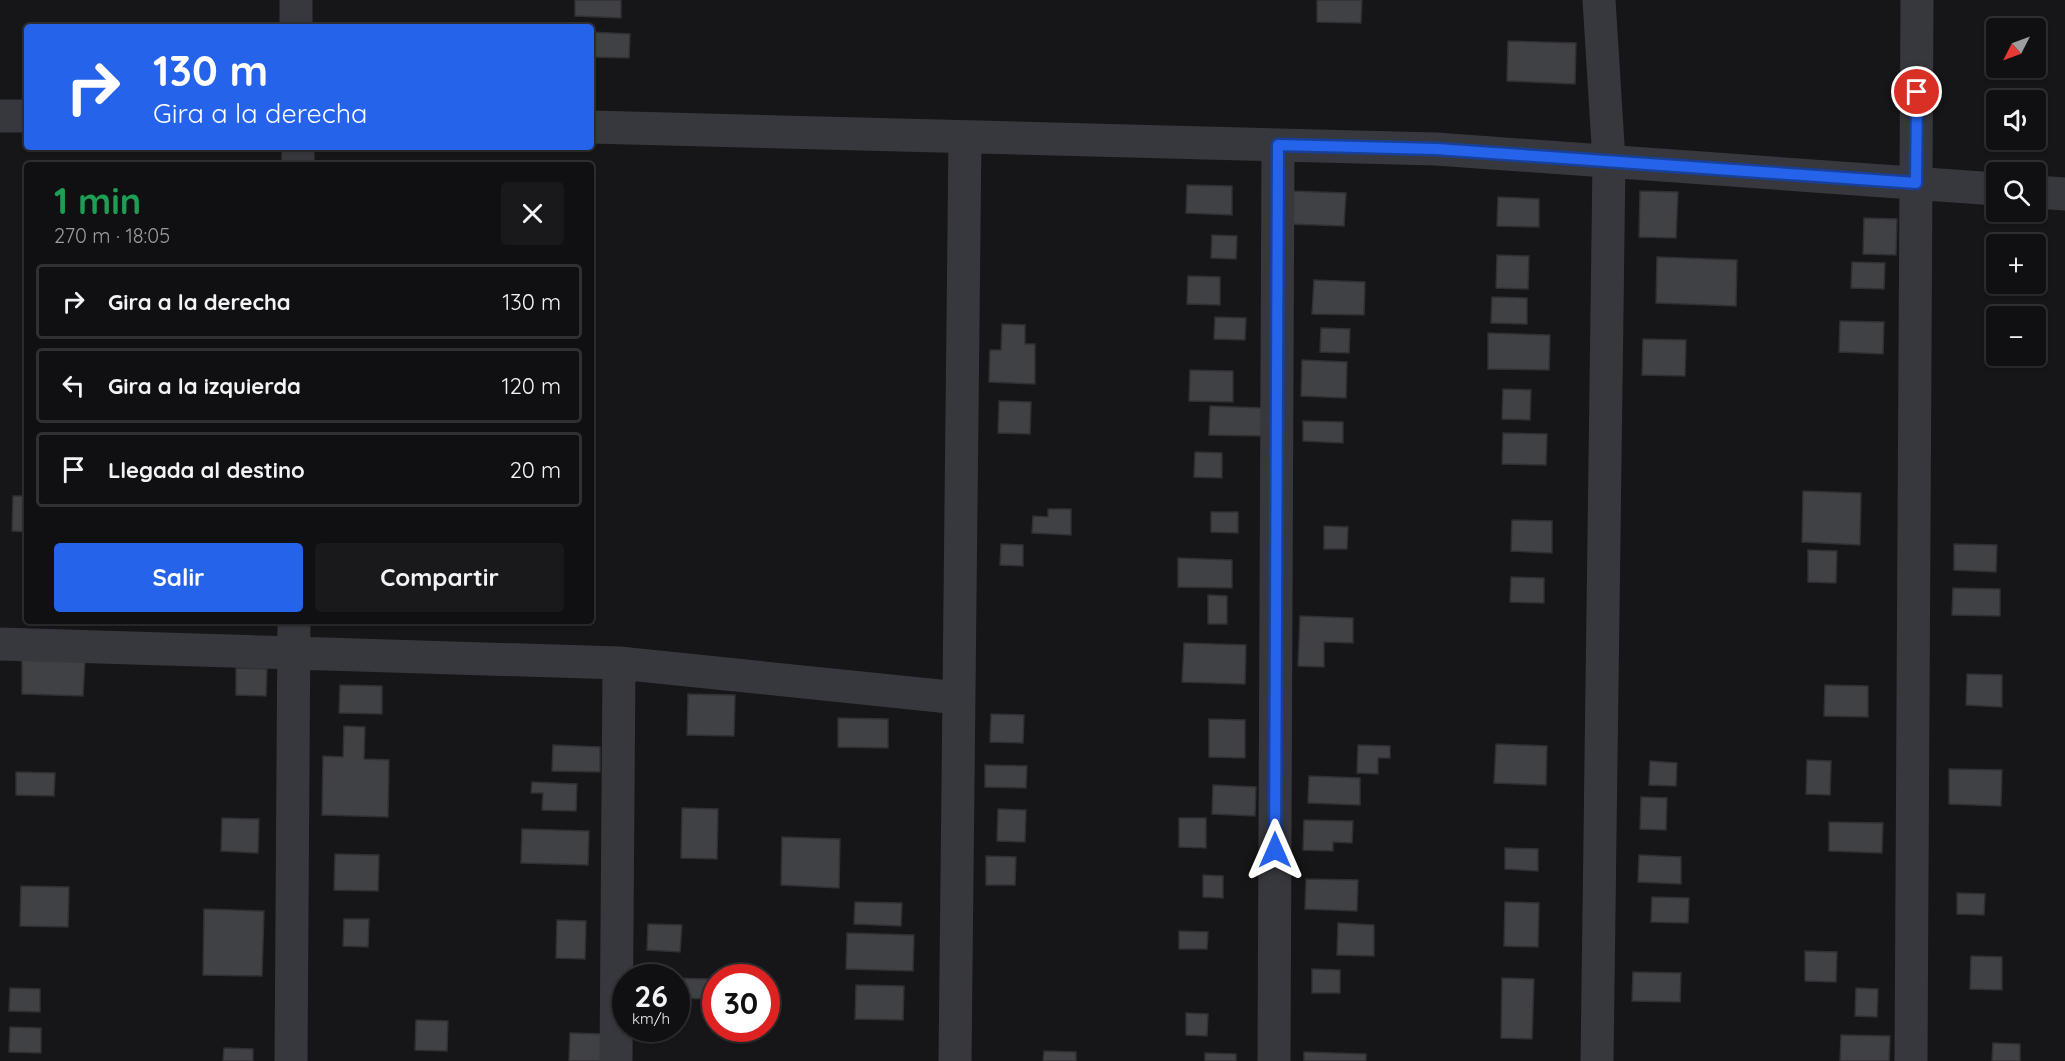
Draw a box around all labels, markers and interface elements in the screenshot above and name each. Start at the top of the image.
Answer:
north arrow [1986,18,2046,78]
map controls [1986,18,2046,366]
text: 130 m [153,44,268,97]
icon: right [54,48,132,126]
pin [1891,66,1942,117]
icon: arrive [1900,75,1933,108]
button: sound [1986,90,2046,150]
text: Gira a la derecha [153,96,367,130]
button: search [1986,162,2046,222]
text: 1 min [54,178,141,223]
button: close [501,182,564,245]
text: 270 m · 18:05 [54,223,170,248]
button: + [1986,234,2046,294]
icon: right [57,285,90,318]
text: Gira a la derecha [108,288,291,316]
text: 130 m [502,288,561,316]
button: − [1986,306,2046,366]
icon: left [57,369,90,402]
text: Gira a la izquierda [108,372,301,400]
text: 120 m [502,372,561,400]
icon: arrive [57,453,90,486]
text: Llegada al destino [108,456,305,484]
text: 20 m [510,456,561,484]
button: Salir [54,543,303,612]
button: Compartir [315,543,564,612]
position arrow [1243,818,1307,882]
speed limit sign: 30 [702,964,780,1042]
text: 26 [634,977,668,1015]
text: km/h [632,1009,670,1028]

